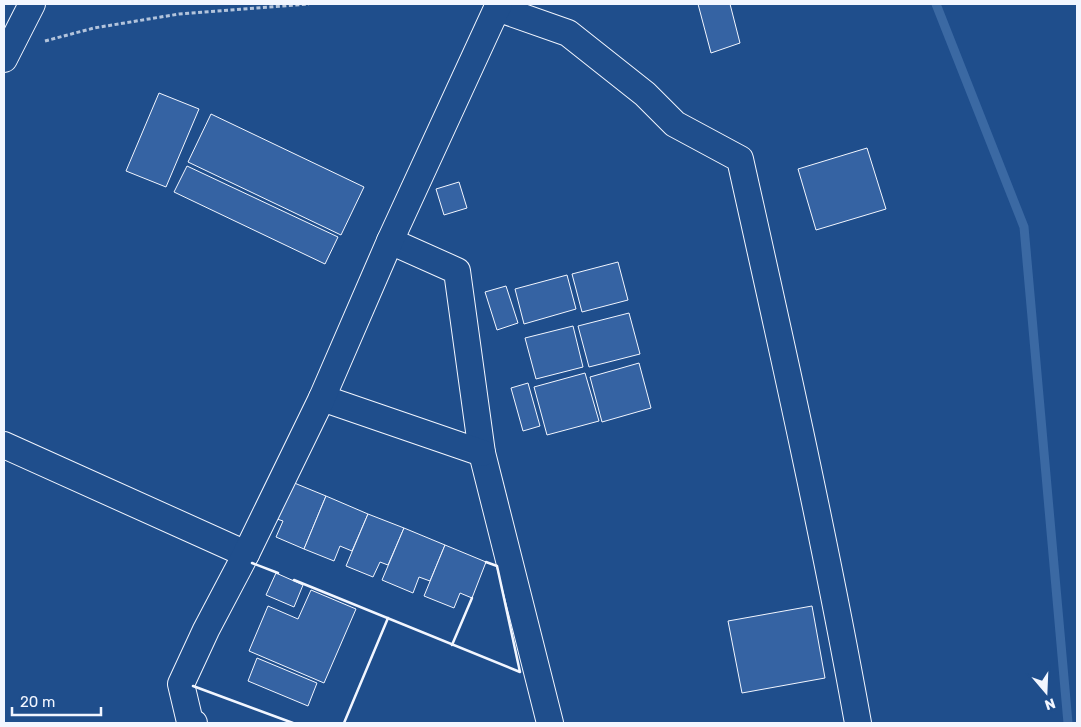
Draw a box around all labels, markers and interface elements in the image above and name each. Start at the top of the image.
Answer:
north arrow [1021,667,1071,717]
scale bar [12,684,101,716]
text: 20 m [20,693,55,711]
text: N [1043,694,1058,713]

